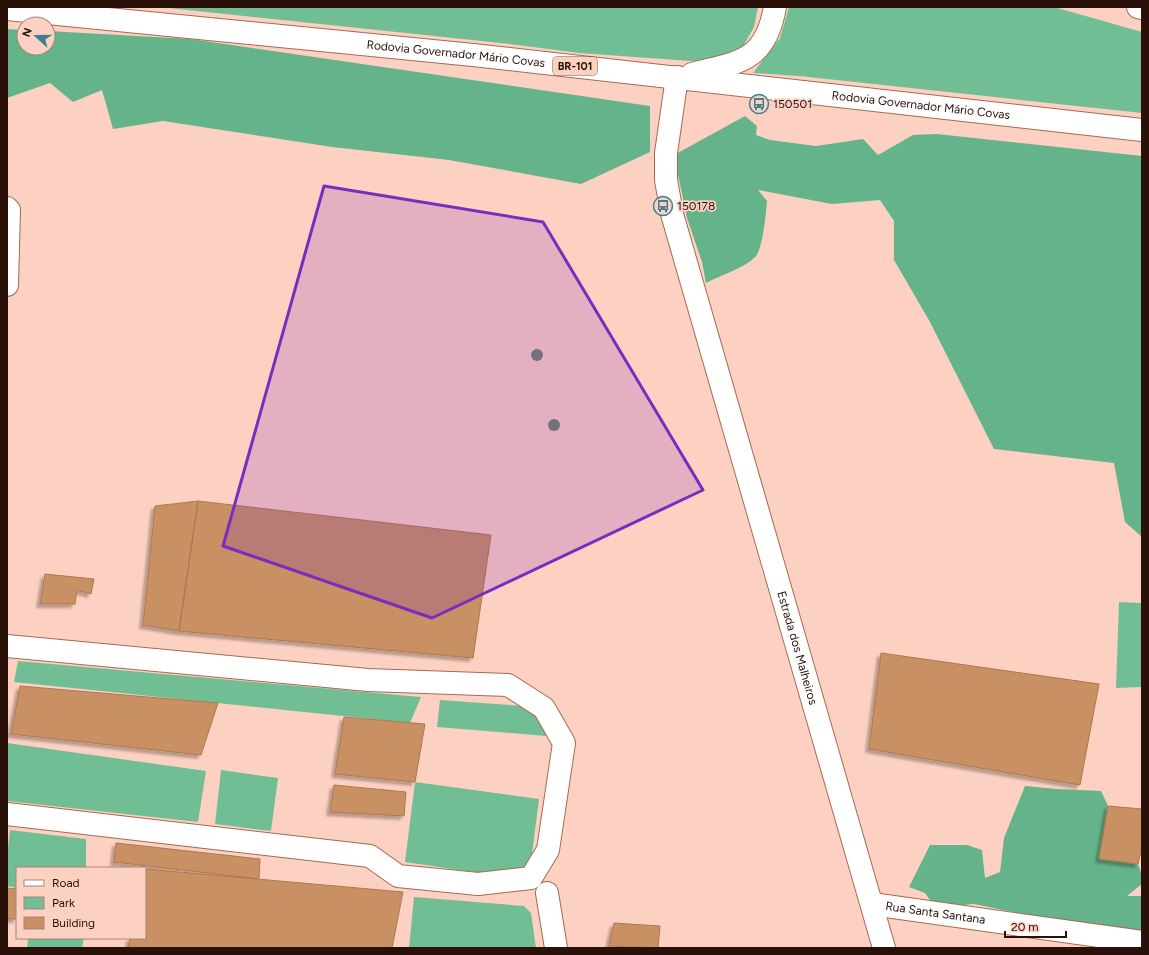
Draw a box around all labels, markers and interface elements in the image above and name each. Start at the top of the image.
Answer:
north arrow [16,16,56,56]
text: N [20,26,35,39]
street label: Rodovia Governador Mário Covas [366,38,546,70]
road number: BR-101 [553,57,597,75]
street label: Rodovia Governador Mário Covas [831,88,1011,122]
bus stop icon: 150501 [748,93,770,115]
place label: 150501 [773,97,812,111]
bus stop icon: 150178 [652,195,674,217]
place label: 150178 [677,199,715,213]
street label: Estrada dos Malheiros [774,589,821,707]
legend [16,867,146,939]
text: Road [52,876,80,890]
text: Park [52,896,75,910]
street label: Rua Santa Santana [884,899,986,927]
scale bar [1005,913,1066,939]
text: Building [52,916,95,930]
text: 20 m [1011,920,1039,934]

